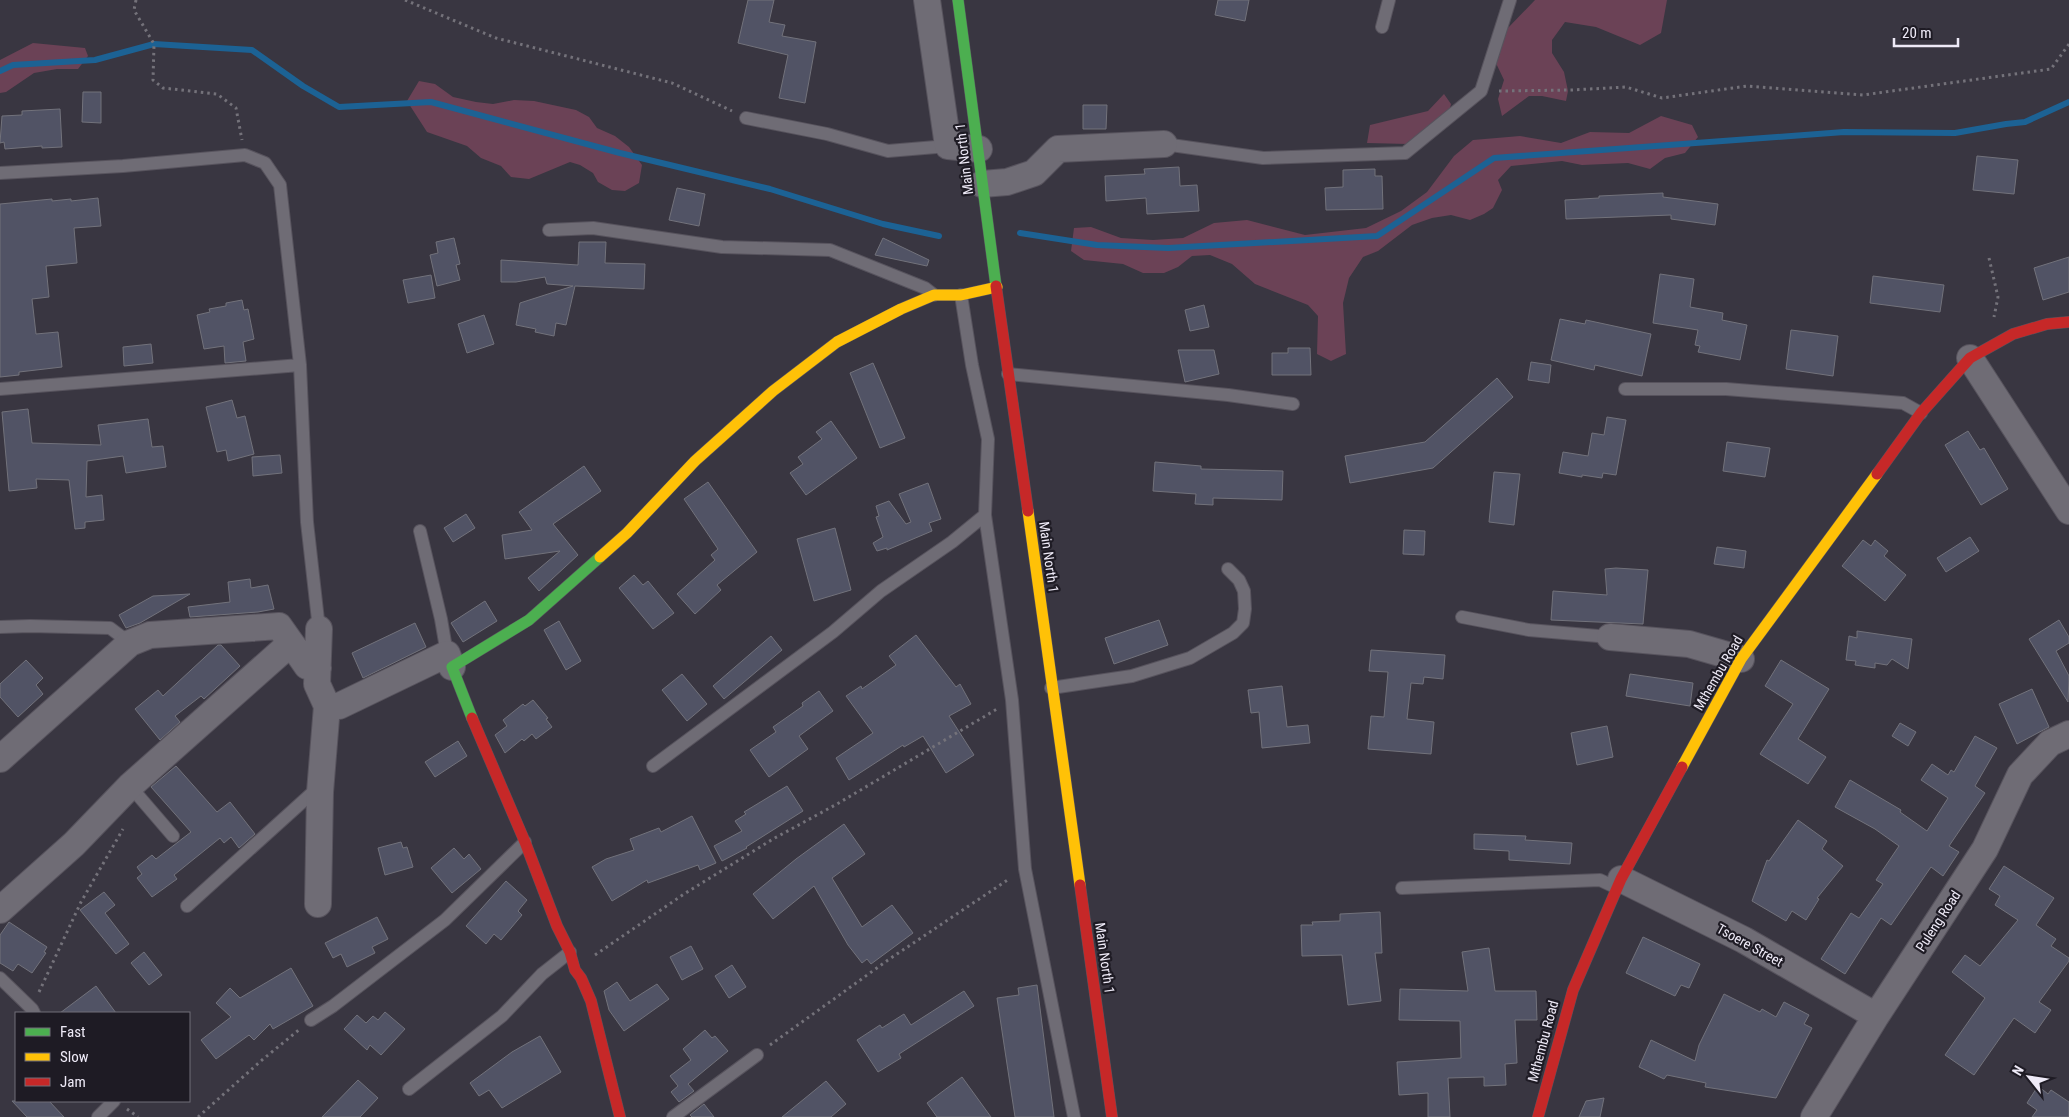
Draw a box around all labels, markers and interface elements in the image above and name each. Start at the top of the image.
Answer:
scale bar [1894,15,1958,47]
text: 20 m [1902,24,1932,42]
street label: Main North 1 [952,122,976,196]
street label: Main North 1 [1036,520,1062,594]
street label: Mthembu Road [1690,633,1746,713]
street label: Puleng Road [1912,888,1964,954]
street label: Tsoere Street [1714,920,1786,970]
street label: Main North 1 [1092,921,1118,995]
street label: Mthembu Road [1524,999,1562,1083]
legend [15,1012,190,1102]
text: Fast [60,1023,85,1041]
text: Slow [60,1048,89,1066]
north arrow [2004,1052,2054,1102]
text: N [2009,1063,2027,1078]
text: Jam [60,1073,86,1091]

